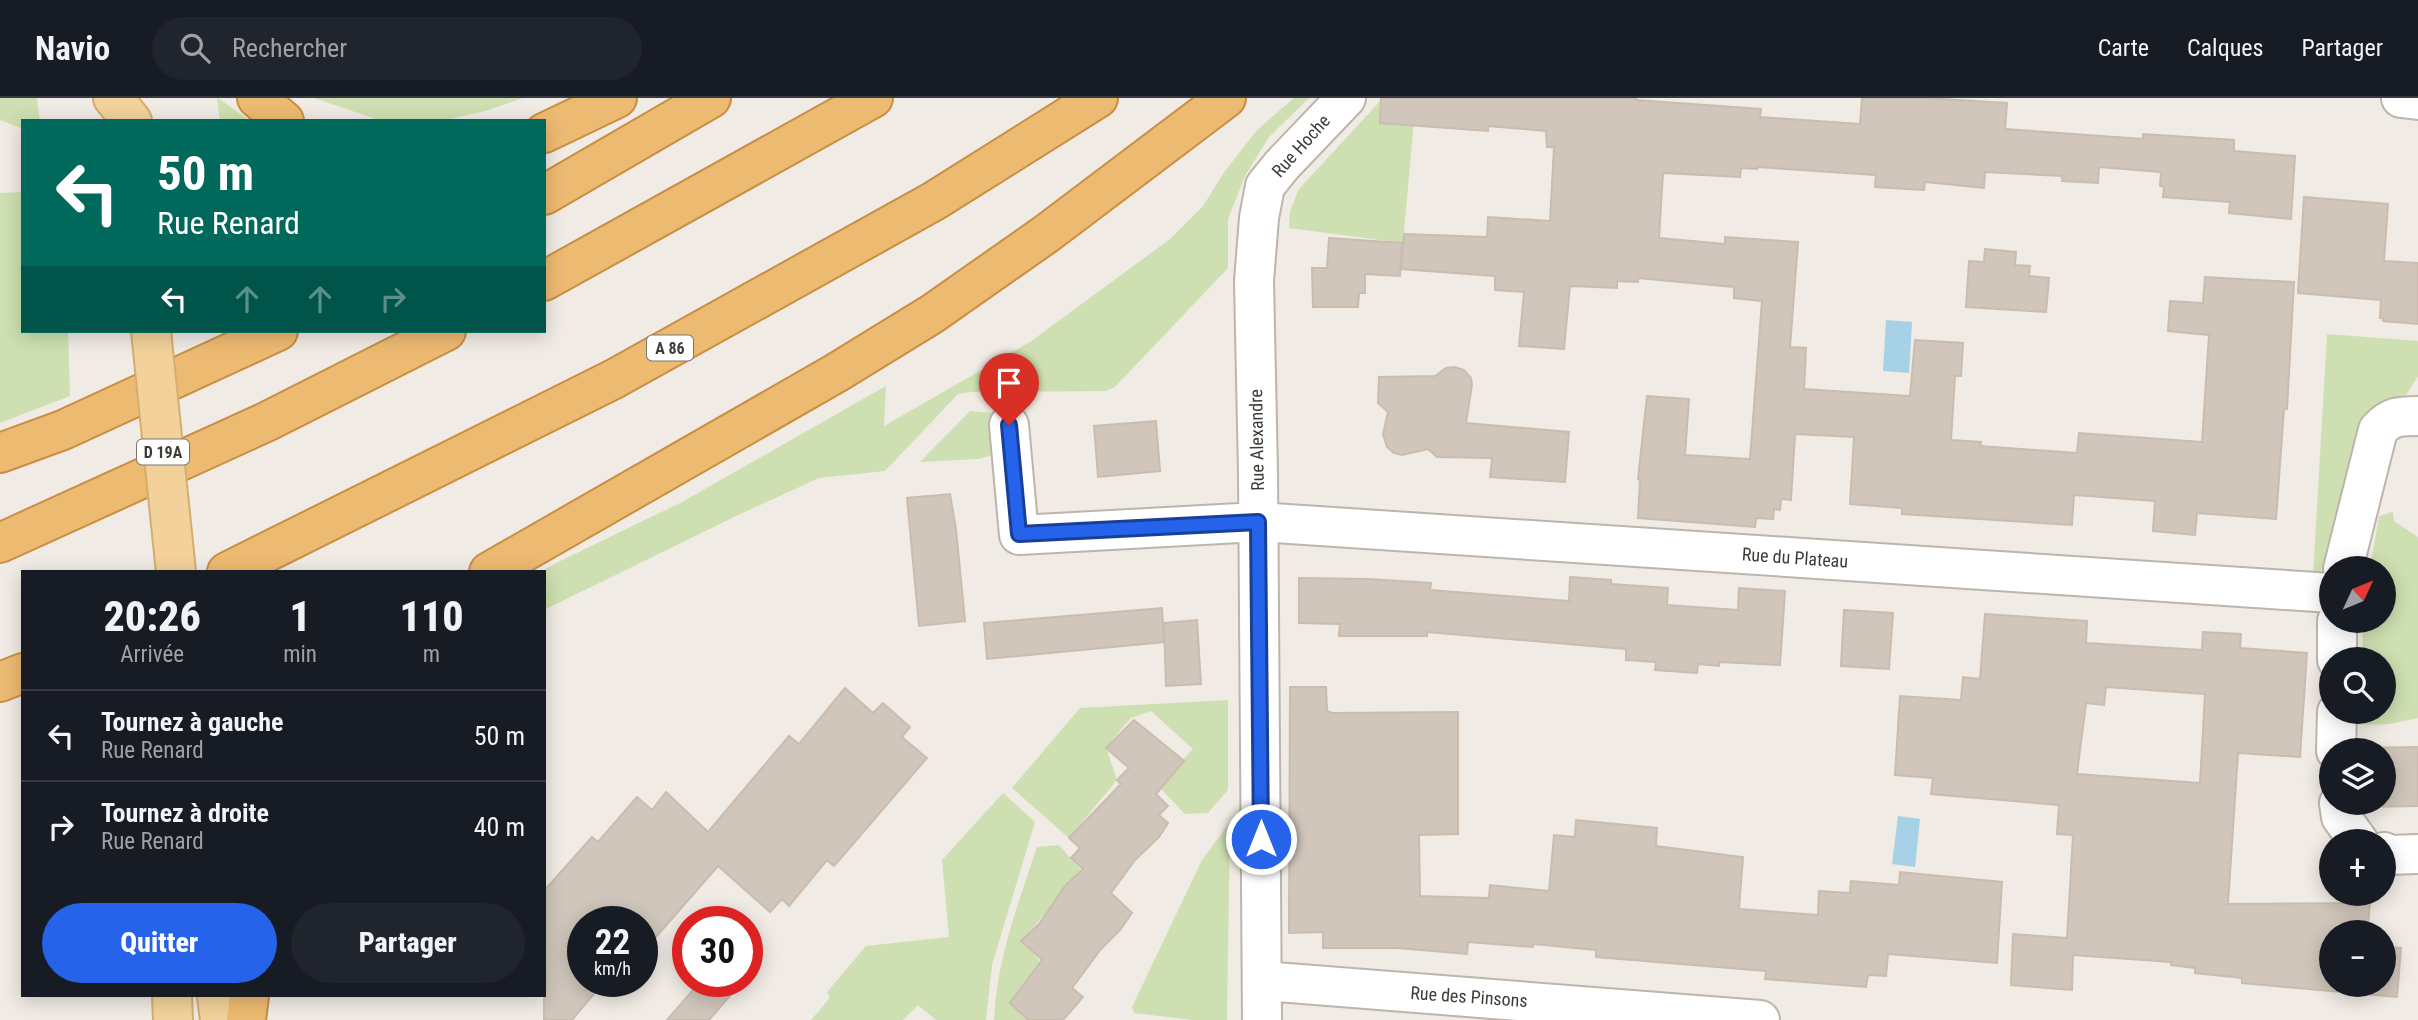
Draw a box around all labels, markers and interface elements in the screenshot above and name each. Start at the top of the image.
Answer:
search box [152,17,642,80]
text: Navio [35,29,110,68]
icon: search [176,29,214,67]
text: Rechercher [232,33,347,63]
text: Carte [2098,34,2149,62]
text: Calques [2187,34,2263,62]
text: Partager [2301,34,2383,62]
street label: Rue Hoche [1267,110,1334,181]
text: 50 m [157,145,254,202]
icon: left [42,147,133,238]
text: Rue Renard [157,204,300,242]
icon: left [155,280,193,318]
icon: ahead [228,280,266,318]
icon: ahead [301,280,339,318]
icon: right [374,280,412,318]
road number: A 86 [647,336,693,360]
pin [979,353,1039,425]
icon: arrive [990,364,1028,402]
street label: Rue Alexandre [1245,389,1268,491]
road number: D 19A [137,440,189,464]
street label: Rue du Plateau [1741,543,1849,572]
north arrow [2319,556,2396,634]
map controls [2319,556,2396,997]
text: 20:26 [103,592,201,641]
text: 1 [289,592,311,641]
text: 110 [399,592,464,641]
text: Arrivée [120,641,184,668]
text: min [283,641,317,668]
text: m [423,641,440,668]
button: search [2319,647,2396,724]
text: Tournez à gauche [101,707,283,737]
icon: left [42,717,80,755]
text: 50 m [474,721,525,751]
text: Rue Renard [101,737,204,764]
button: layers [2319,738,2396,815]
text: Tournez à droite [101,798,269,828]
position arrow [1224,802,1298,876]
icon: right [42,808,80,846]
text: 40 m [474,812,525,842]
text: Rue Renard [101,828,204,855]
button: + [2319,829,2396,906]
button: Quitter [42,903,277,983]
button: Partager [291,903,525,983]
speed limit sign: 30 [672,906,763,997]
button: − [2319,920,2396,997]
text: 22 [595,922,630,963]
text: km/h [594,958,631,979]
street label: Rue des Pinsons [1410,982,1528,1011]

